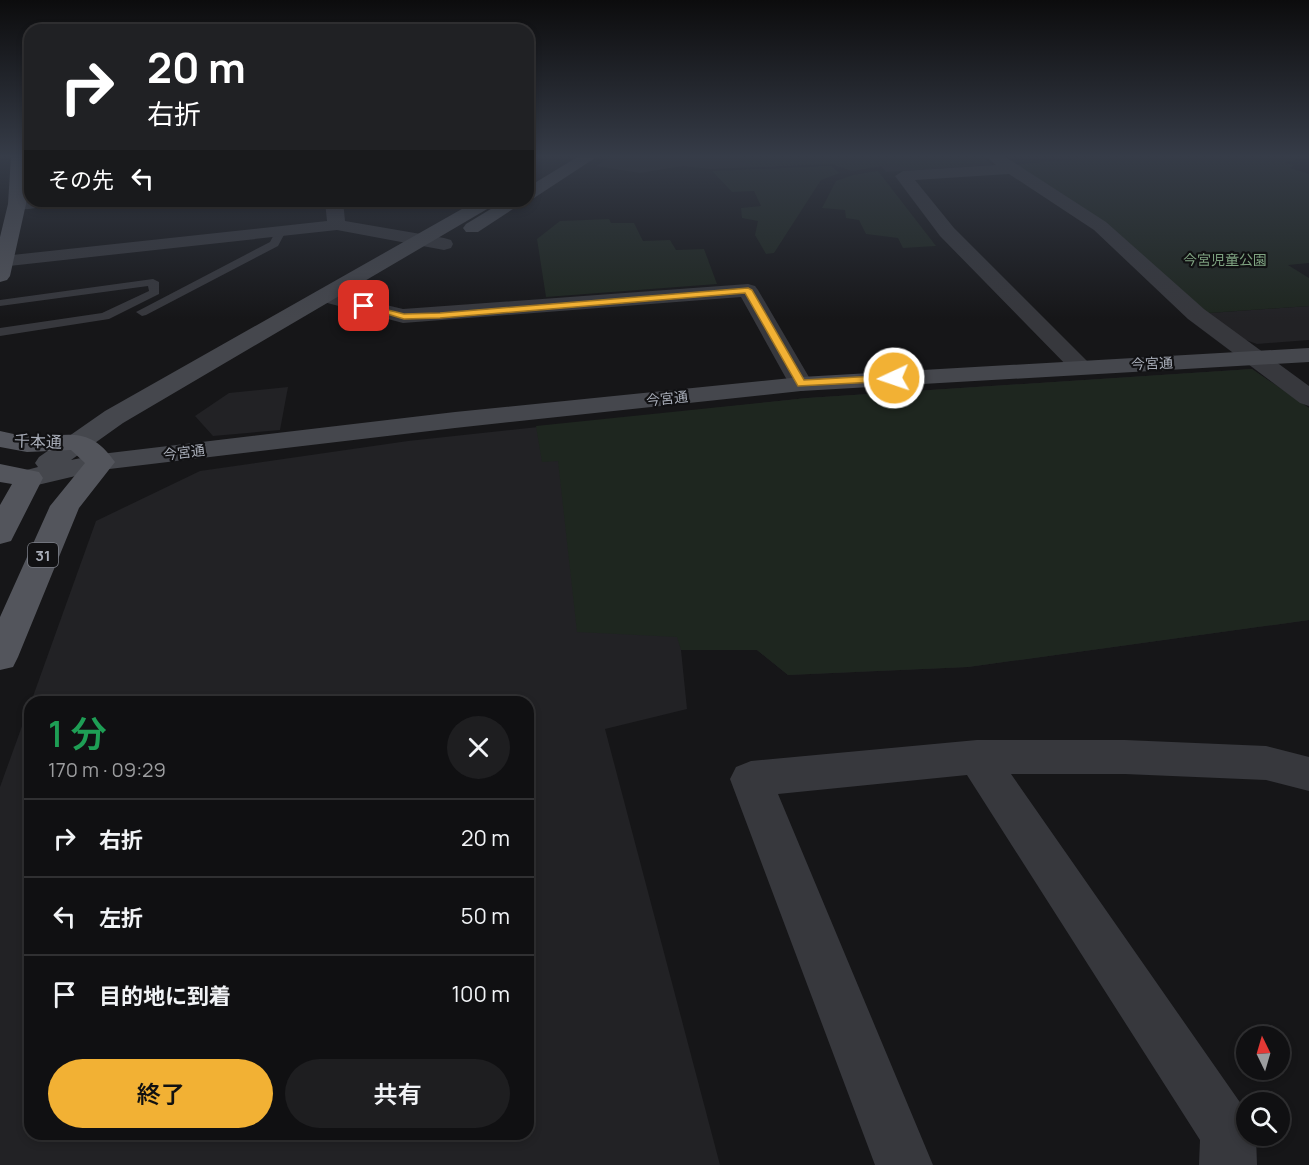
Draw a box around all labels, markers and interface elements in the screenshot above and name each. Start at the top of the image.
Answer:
text: 20 m [147,38,246,96]
icon: right [48,48,126,126]
text: 右折 [147,95,201,132]
icon: left [126,162,159,195]
text: その先 [48,165,114,195]
park label: 今宮児童公園 [1183,250,1267,269]
pin [338,280,389,331]
icon: arrive [347,289,380,322]
position arrow [862,346,926,410]
street label: 今宮通 [1131,352,1173,374]
street label: 今宮通 [645,386,689,410]
street label: 千本通 [14,429,62,453]
street label: 今宮通 [162,440,206,464]
road number: 31 [28,543,58,567]
text: 1 分 [48,709,106,758]
button: close [447,716,510,779]
text: 170 m · 09:29 [48,756,166,783]
icon: right [48,822,81,855]
text: 20 m [461,823,510,853]
text: 右折 [99,825,143,855]
icon: left [48,900,81,933]
text: 50 m [461,901,510,931]
text: 左折 [99,903,143,933]
icon: arrive [48,978,81,1011]
text: 100 m [452,979,510,1009]
text: 目的地に到着 [99,981,231,1011]
north arrow [1236,1026,1290,1080]
map controls [1236,1026,1290,1146]
button: 終了 [48,1059,273,1128]
button: 共有 [285,1059,510,1128]
button: search [1236,1092,1290,1146]

